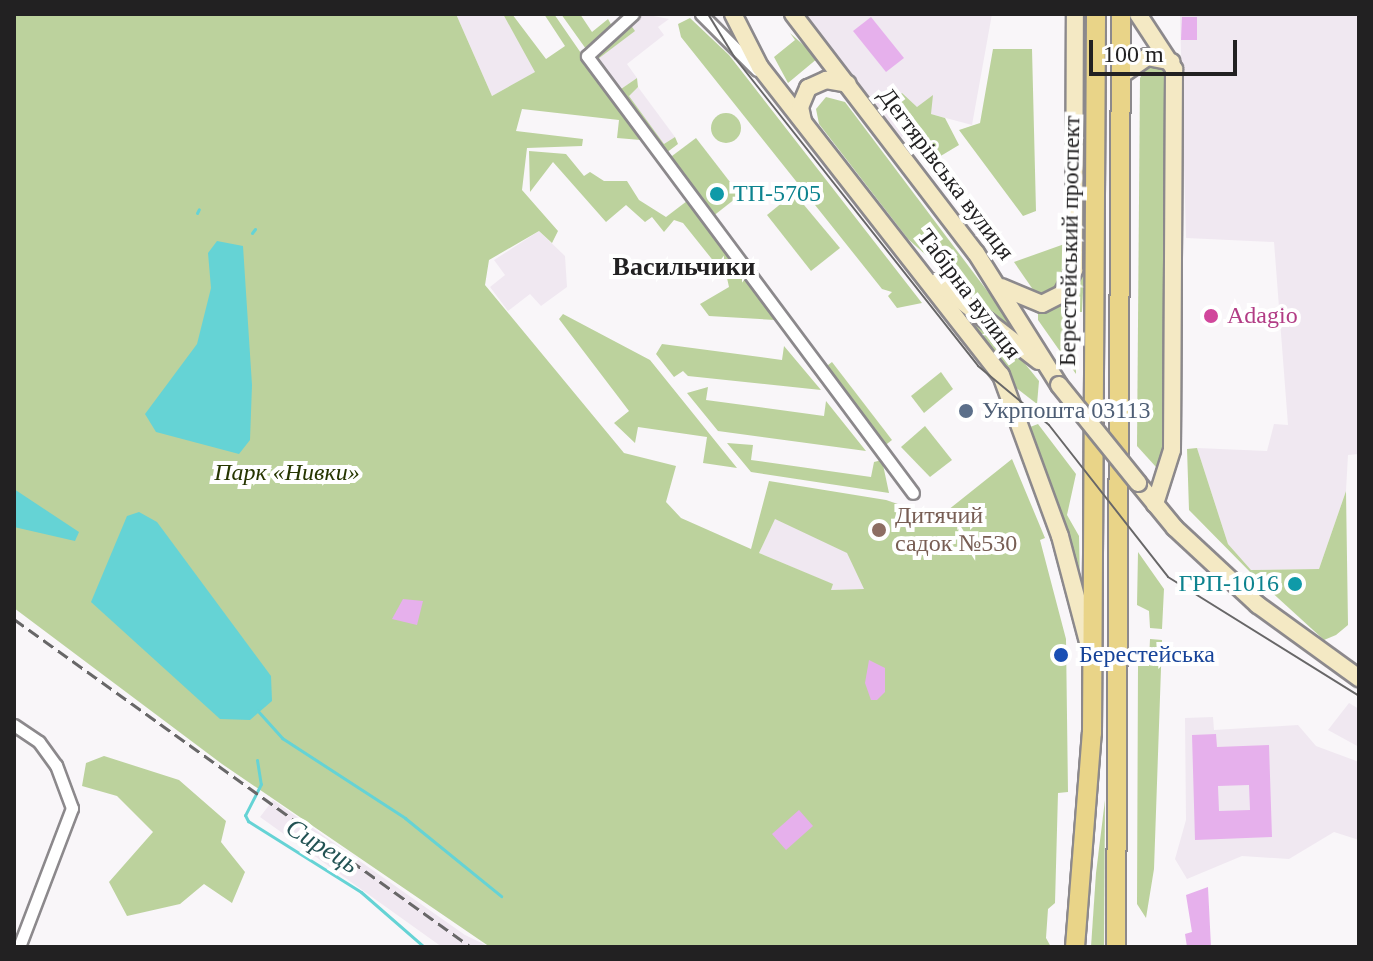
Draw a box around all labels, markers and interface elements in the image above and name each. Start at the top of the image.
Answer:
scale bar [1093,24,1241,74]
text: 100 m [1103,41,1164,67]
street label: Дегтярівська вулиця [872,82,1020,266]
street label: Берестейський проспект [1053,115,1087,367]
place label: ТП-5705 [733,180,821,208]
marker: ТП-5705 [708,185,726,203]
street label: Табірна вулиця [911,223,1027,365]
district label: Васильчики [613,251,755,283]
place label: Adagio [1227,302,1298,330]
marker: Adagio [1202,307,1220,325]
place label: Укрпошта 03113 [982,397,1150,425]
marker: Укрпошта 03113 [957,402,975,420]
park label: Парк «Нивки» [214,459,360,487]
place label: Дитячий садок №530 [895,502,1017,558]
marker: Дитячий садок №530 [870,521,888,539]
place label: ГРП-1016 [1178,570,1279,598]
marker: ГРП-1016 [1286,575,1304,593]
place label: Берестейська [1079,641,1215,669]
marker: Берестейська [1050,644,1072,666]
water label: Сирець [280,812,364,880]

